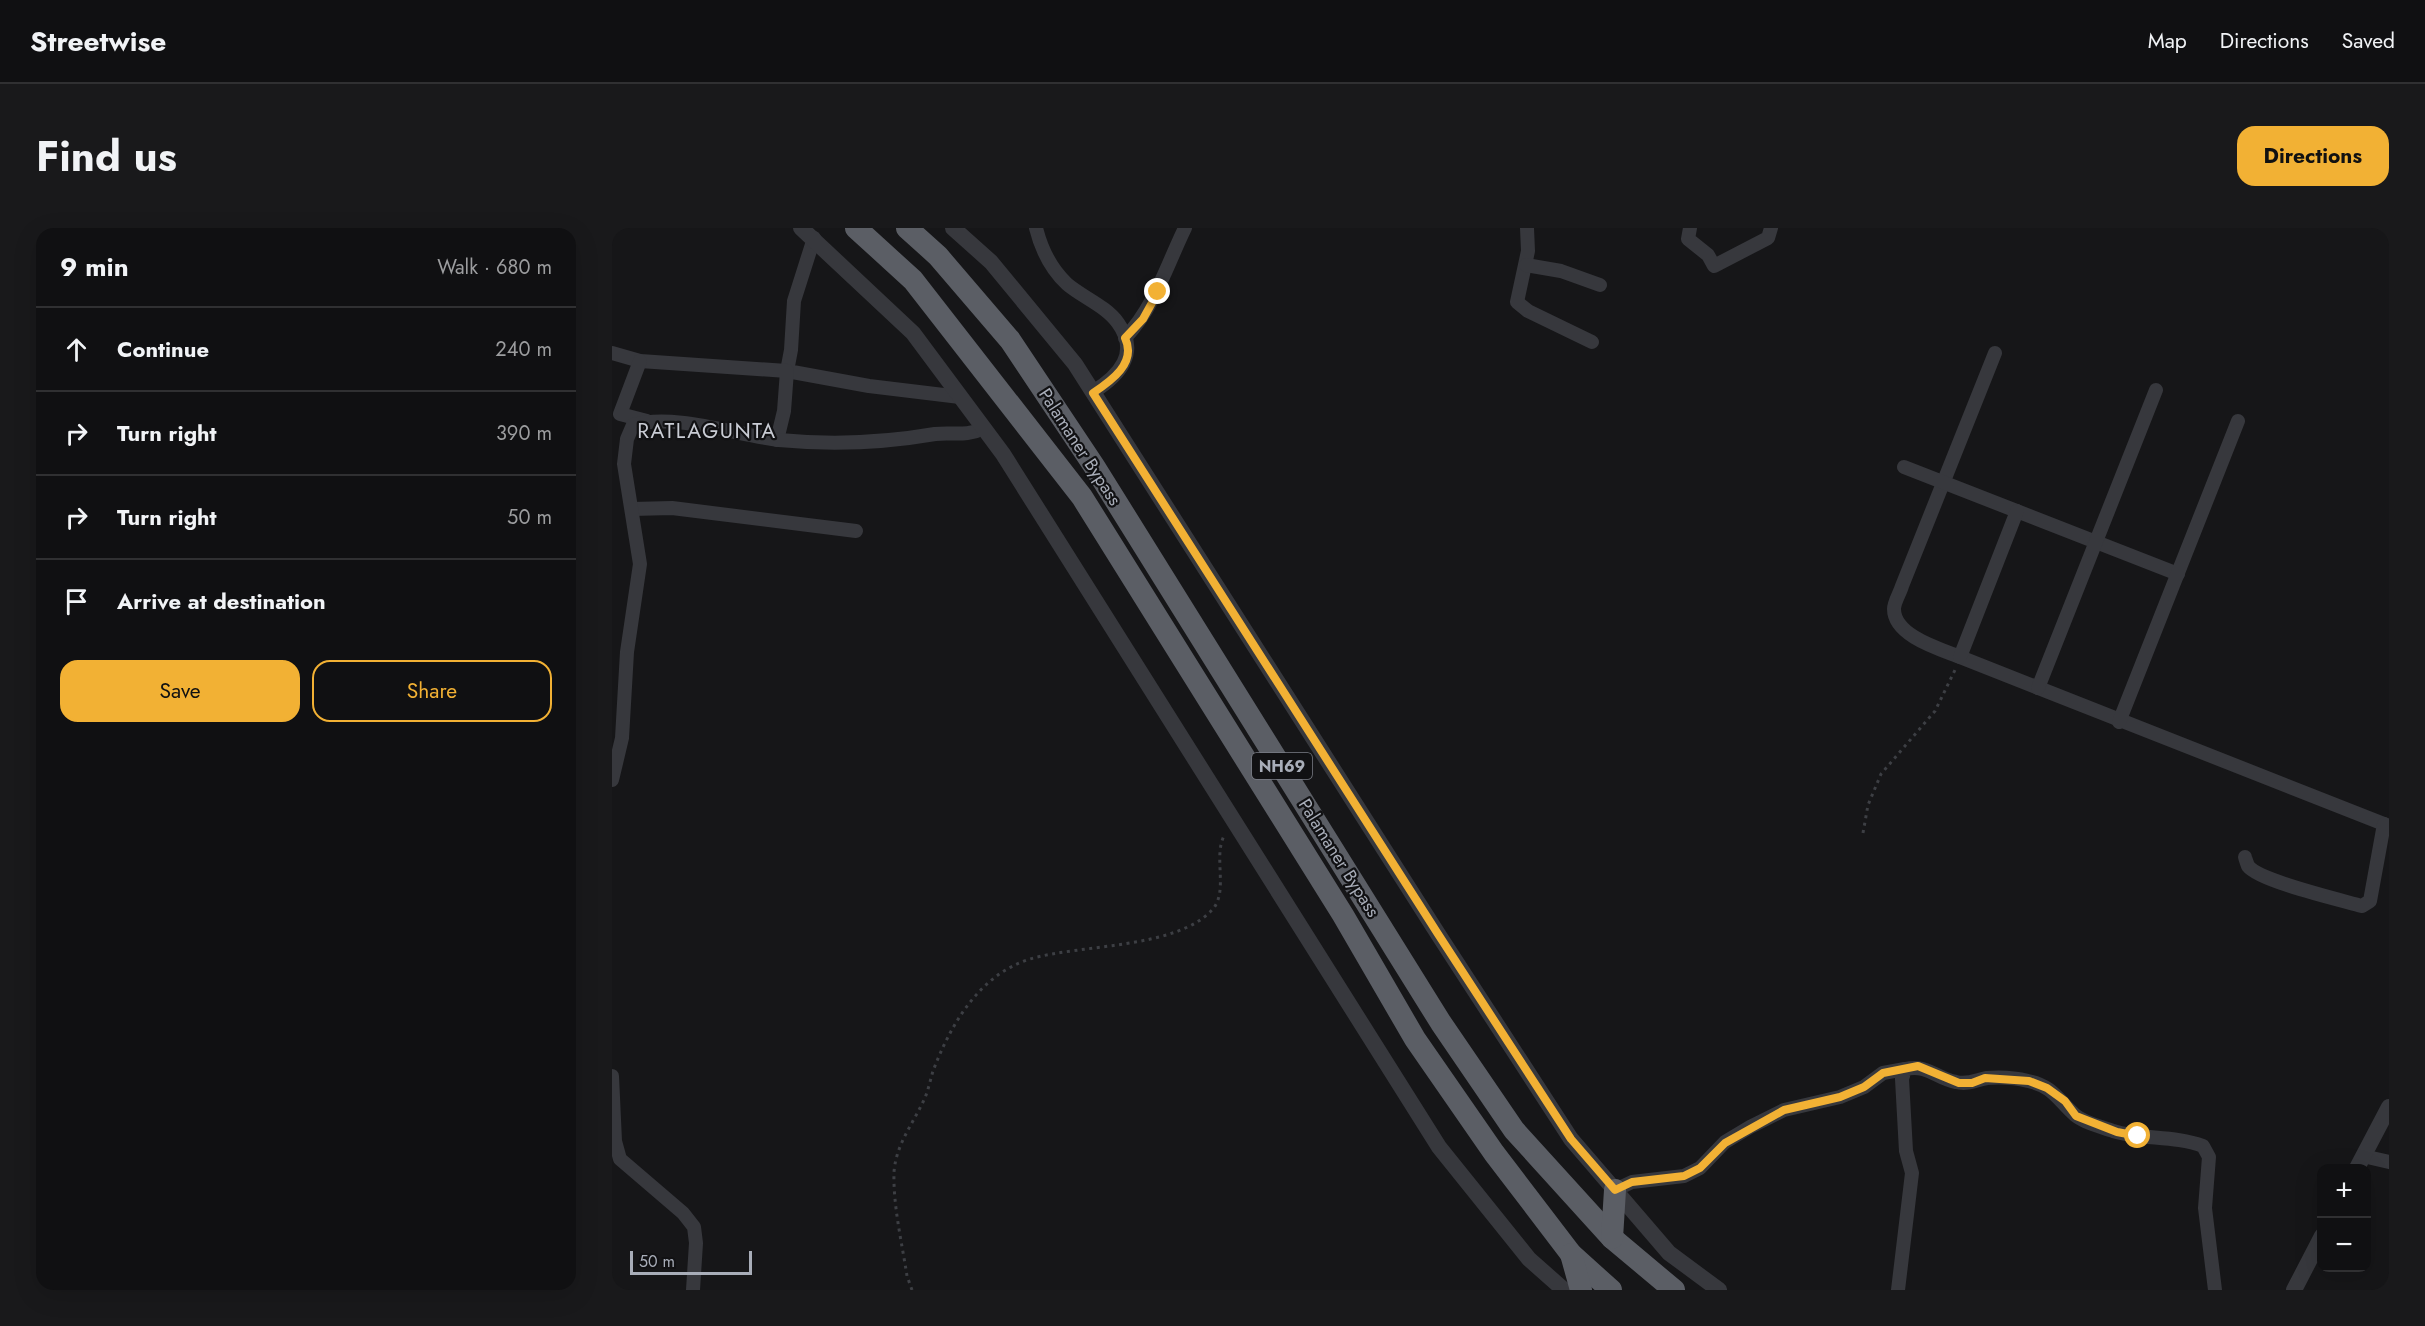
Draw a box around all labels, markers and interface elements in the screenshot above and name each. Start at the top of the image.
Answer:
text: Streetwise [30,21,166,62]
text: Map [2148,26,2187,56]
text: Directions [2220,26,2309,56]
text: Saved [2342,26,2395,56]
text: Find us [36,126,177,187]
button: Directions [2237,126,2389,186]
text: 9 min [60,248,129,286]
text: Walk · 680 m [437,253,552,282]
route end [1144,278,1170,304]
icon: ahead [60,333,93,366]
text: Continue [117,333,209,365]
text: 240 m [495,335,552,364]
street label: Palamaner Bypass [1032,383,1128,511]
district label: RATLAGUNTA [637,416,777,446]
icon: right [60,417,93,450]
text: Turn right [117,417,217,449]
text: 390 m [496,419,552,448]
icon: right [60,501,93,534]
text: Turn right [117,501,217,533]
text: 50 m [507,503,552,532]
icon: arrive [60,585,93,618]
text: Arrive at destination [117,585,326,617]
button: Save [60,660,300,722]
button: Share [312,660,552,722]
road number: NH69 [1252,753,1312,779]
street label: Palamaner Bypass [1292,794,1386,922]
route start [2124,1122,2150,1148]
map controls [2317,1164,2371,1272]
button: + [2317,1164,2371,1218]
button: − [2317,1218,2371,1272]
scale bar [630,1248,752,1276]
text: 50 m [639,1250,675,1273]

